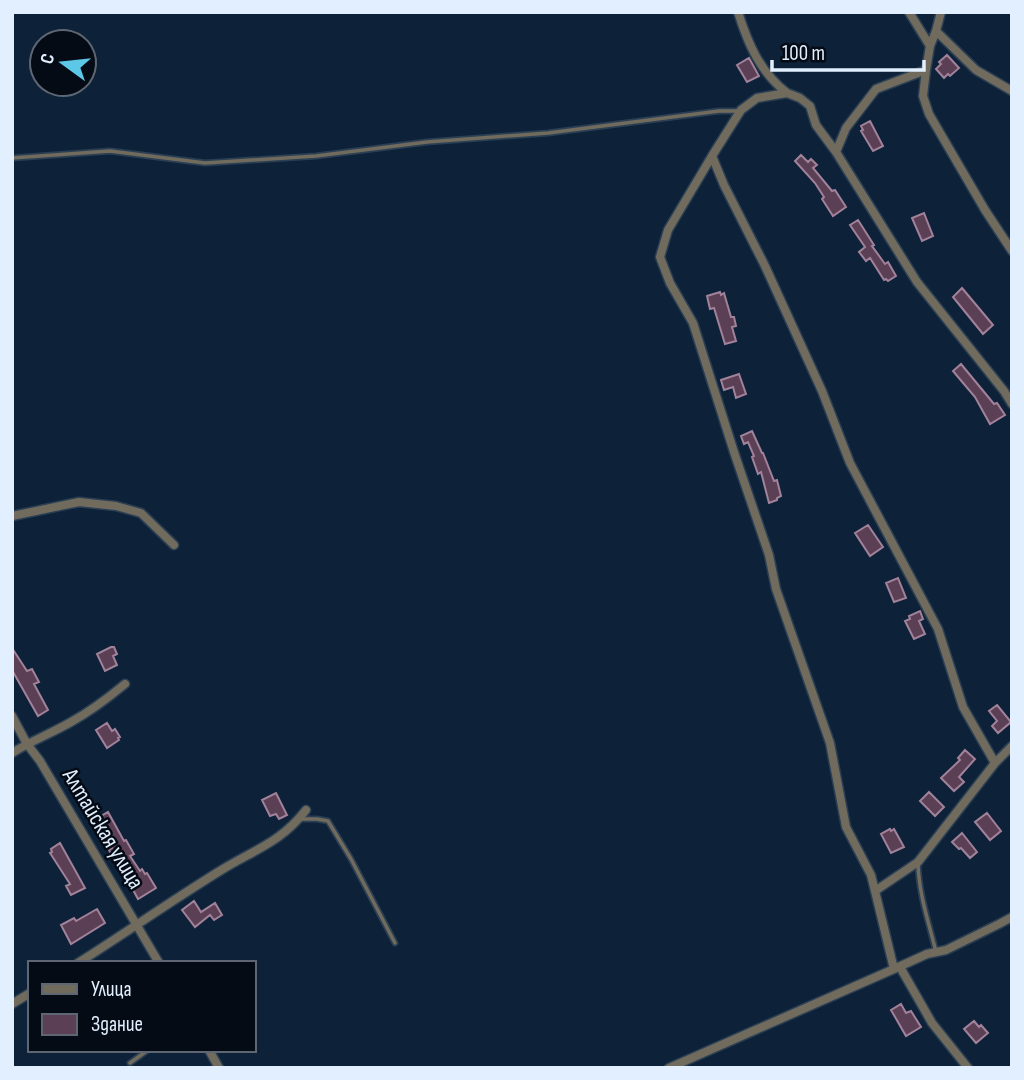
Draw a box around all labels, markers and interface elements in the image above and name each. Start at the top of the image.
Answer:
north arrow [28,28,98,98]
scale bar [772,28,924,72]
text: 100 m [782,41,825,66]
text: С [36,51,60,67]
street label: Алтайская улица [56,763,150,894]
legend [28,961,256,1052]
text: Улица [91,977,132,1002]
text: Здание [91,1012,143,1037]

